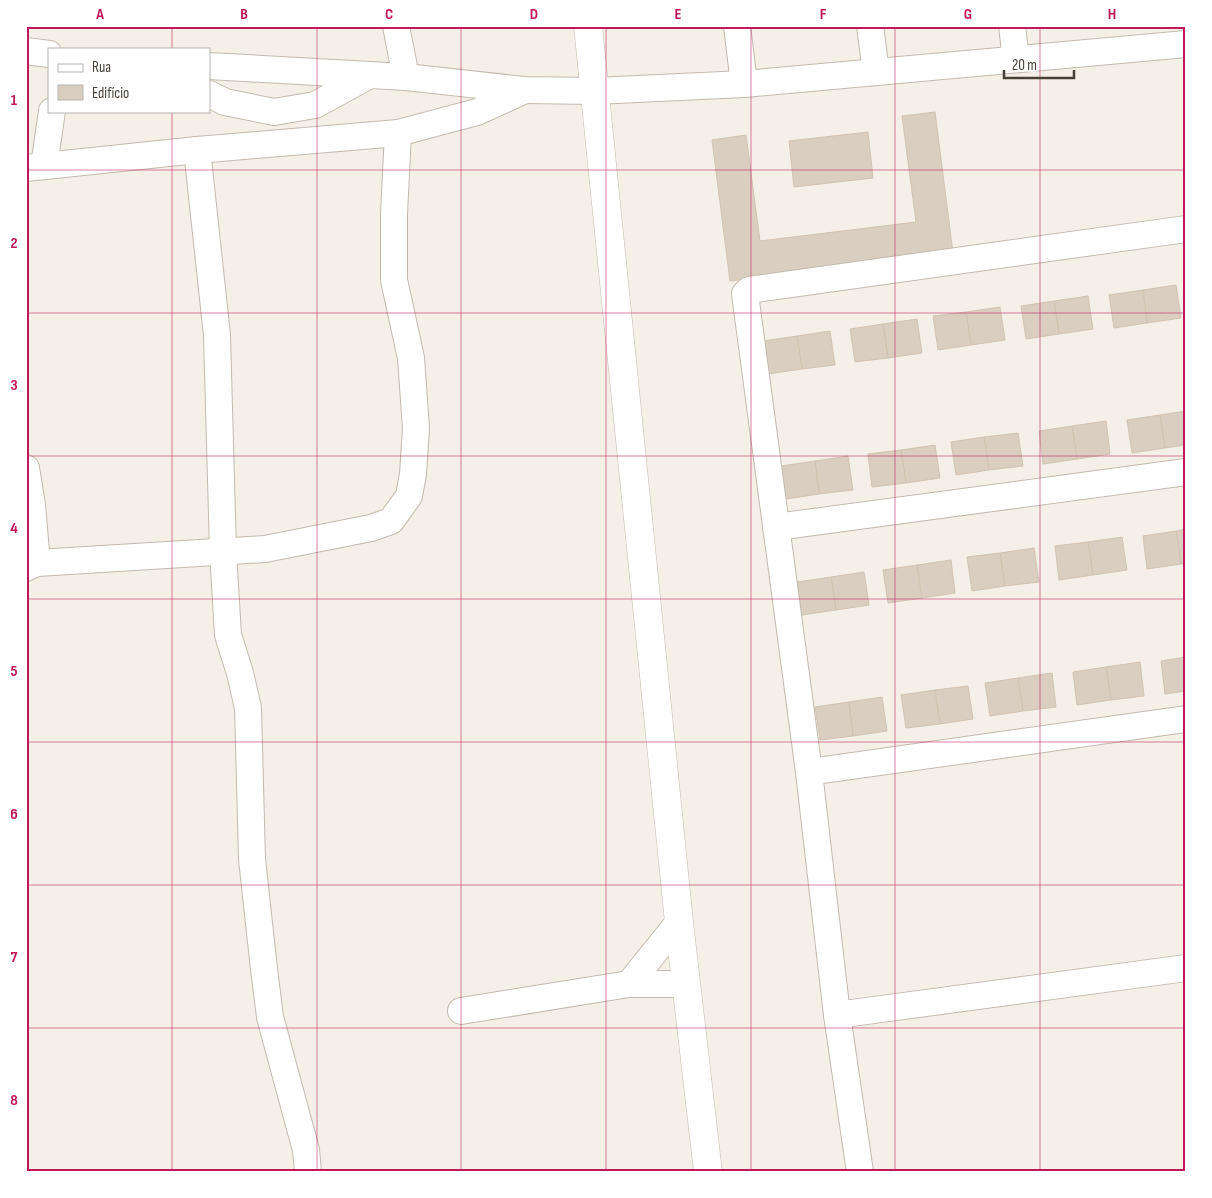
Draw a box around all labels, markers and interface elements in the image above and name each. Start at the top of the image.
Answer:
text: A [95,5,104,24]
text: B [240,5,248,24]
text: C [385,5,393,24]
text: D [530,5,538,24]
text: E [675,5,682,24]
text: F [820,5,827,24]
text: G [964,5,972,24]
text: H [1108,5,1116,24]
legend [48,48,210,112]
scale bar [1004,48,1074,80]
text: 20 m [1012,56,1037,75]
text: Rua [92,58,111,77]
text: Edifício [92,84,129,103]
text: 1 [11,91,18,110]
text: 2 [10,234,18,253]
text: 3 [10,376,18,395]
text: 4 [10,519,18,538]
text: 5 [10,662,18,681]
text: 6 [10,805,18,824]
text: 7 [11,948,18,967]
text: 8 [10,1091,18,1110]

